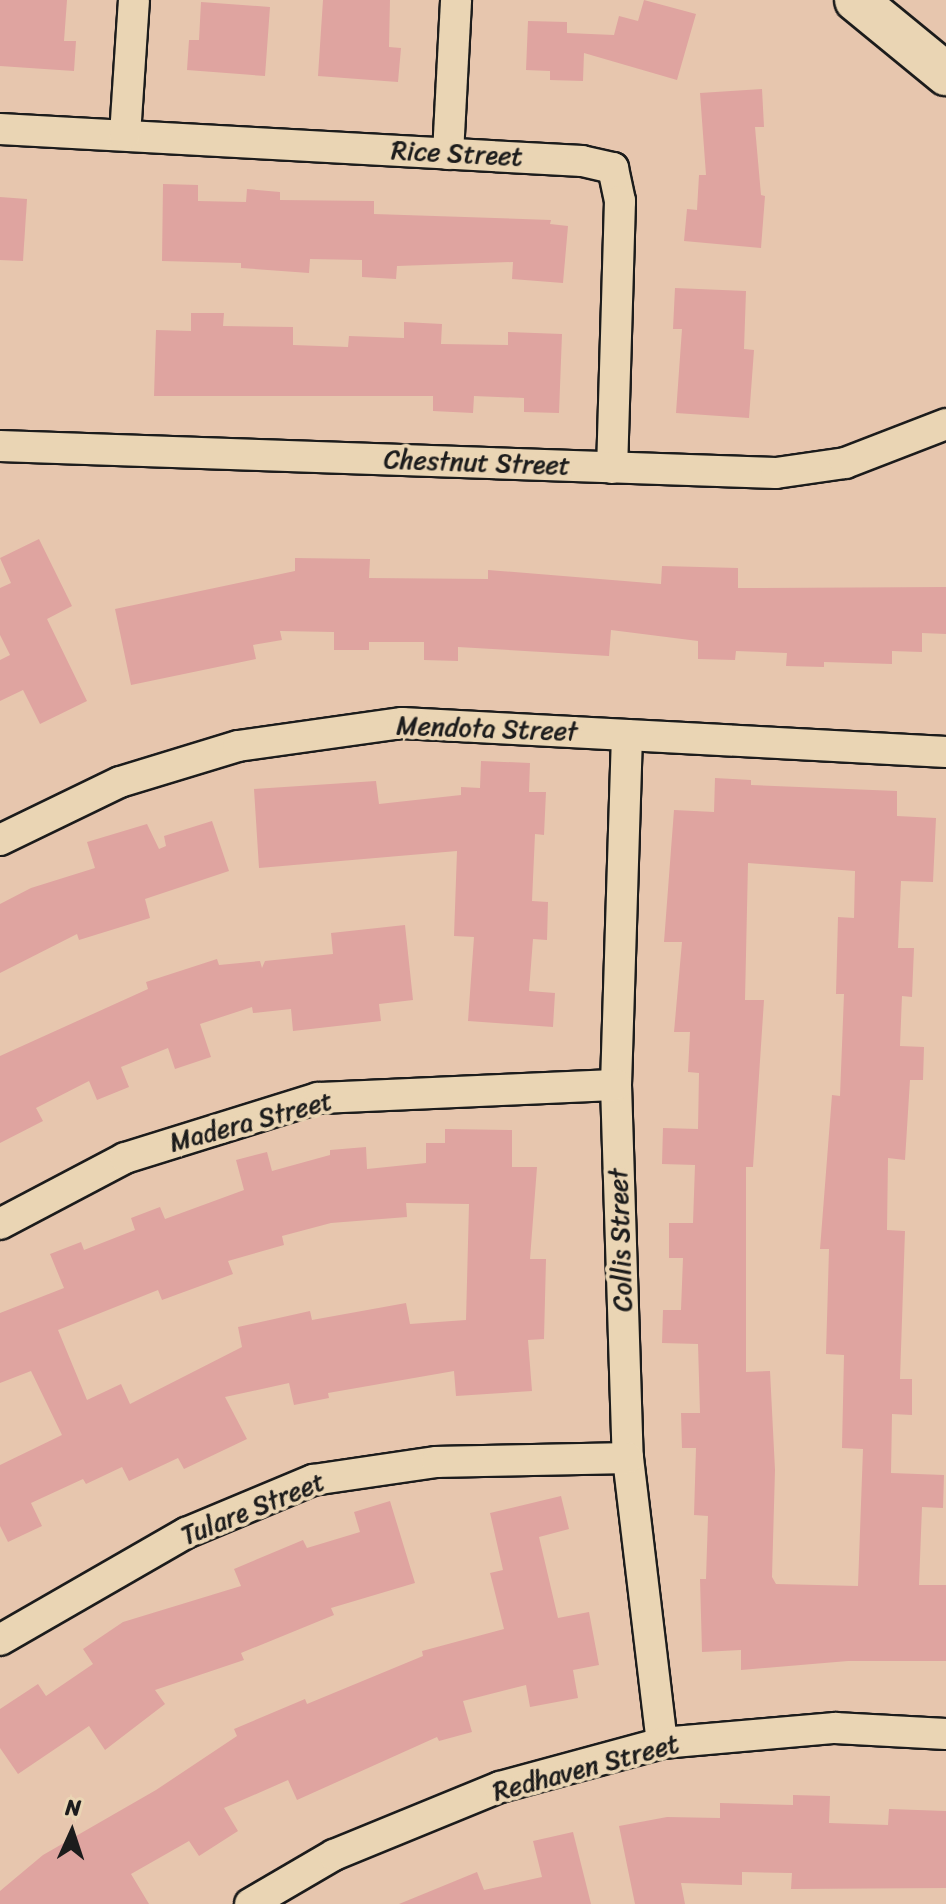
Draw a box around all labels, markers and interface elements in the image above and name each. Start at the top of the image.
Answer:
street label: Rice Street [390,135,524,173]
street label: Chestnut Street [383,444,571,482]
street label: Mendota Street [396,710,578,748]
street label: Madera Street [166,1085,336,1159]
street label: Collis Street [603,1167,639,1313]
street label: Tulare Street [177,1466,329,1552]
street label: Redhaven Street [490,1728,682,1808]
text: N [65,1788,82,1827]
north arrow [32,1792,112,1872]

